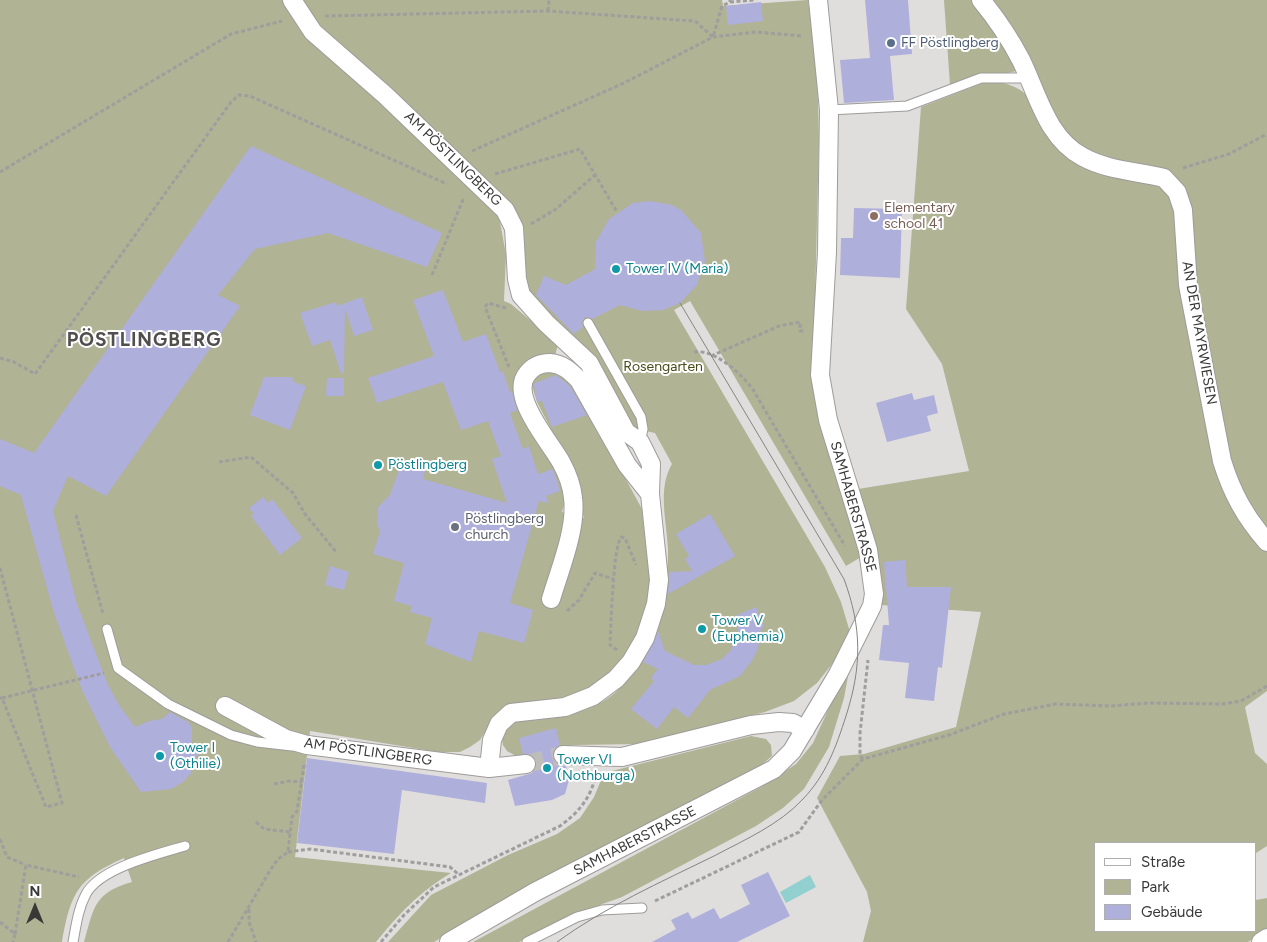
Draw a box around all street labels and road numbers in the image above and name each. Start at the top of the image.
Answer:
street label: AM PÖSTLINGBERG [401,108,505,210]
street label: AN DER MAYRWIESEN [1178,260,1220,406]
street label: SAMHABERSTRASSE [826,440,880,574]
street label: AM PÖSTLINGBERG [303,735,433,769]
street label: SAMHABERSTRASSE [571,803,699,879]

